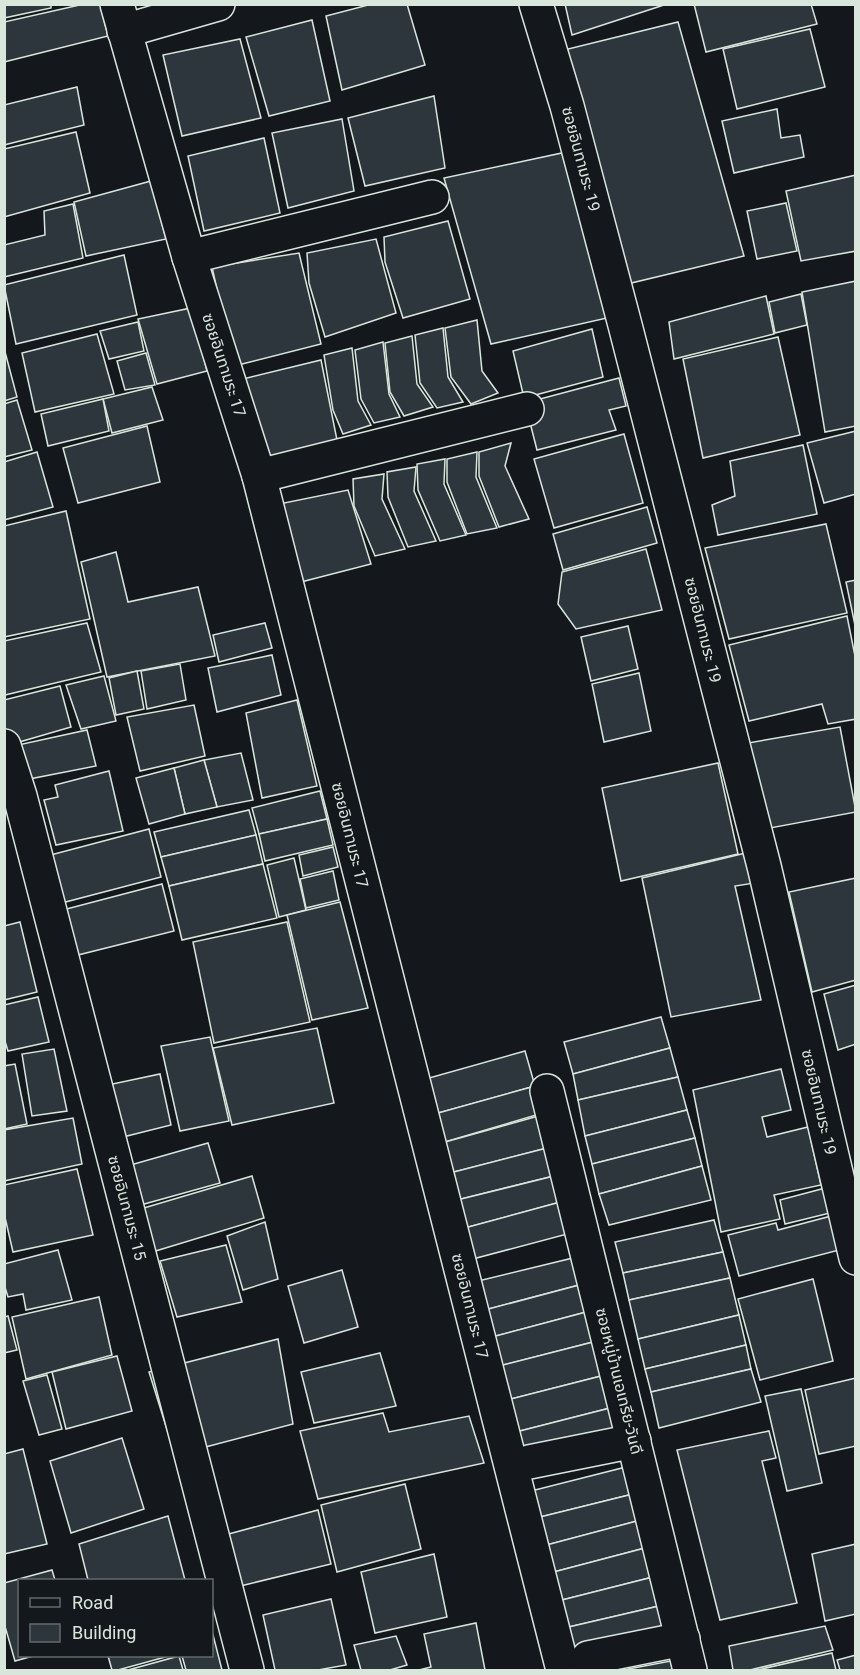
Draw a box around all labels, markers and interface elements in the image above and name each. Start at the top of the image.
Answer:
street label: ซอยอินทามระ 19 [558,104,604,214]
street label: ซอยอินทามระ 17 [198,311,250,419]
street label: ซอยอินทามระ 19 [681,575,725,685]
street label: ซอยอินทามระ 17 [328,780,372,890]
street label: ซอยอินทามระ 19 [798,1047,840,1157]
street label: ซอยอินทามระ 15 [104,1153,150,1263]
street label: ซอยอินทามระ 17 [448,1251,492,1361]
street label: ซอยหมู่บ้านเอเทรีย-วันดี [592,1306,646,1456]
legend [18,1579,213,1657]
text: Road [72,1592,113,1613]
text: Building [72,1622,136,1643]

